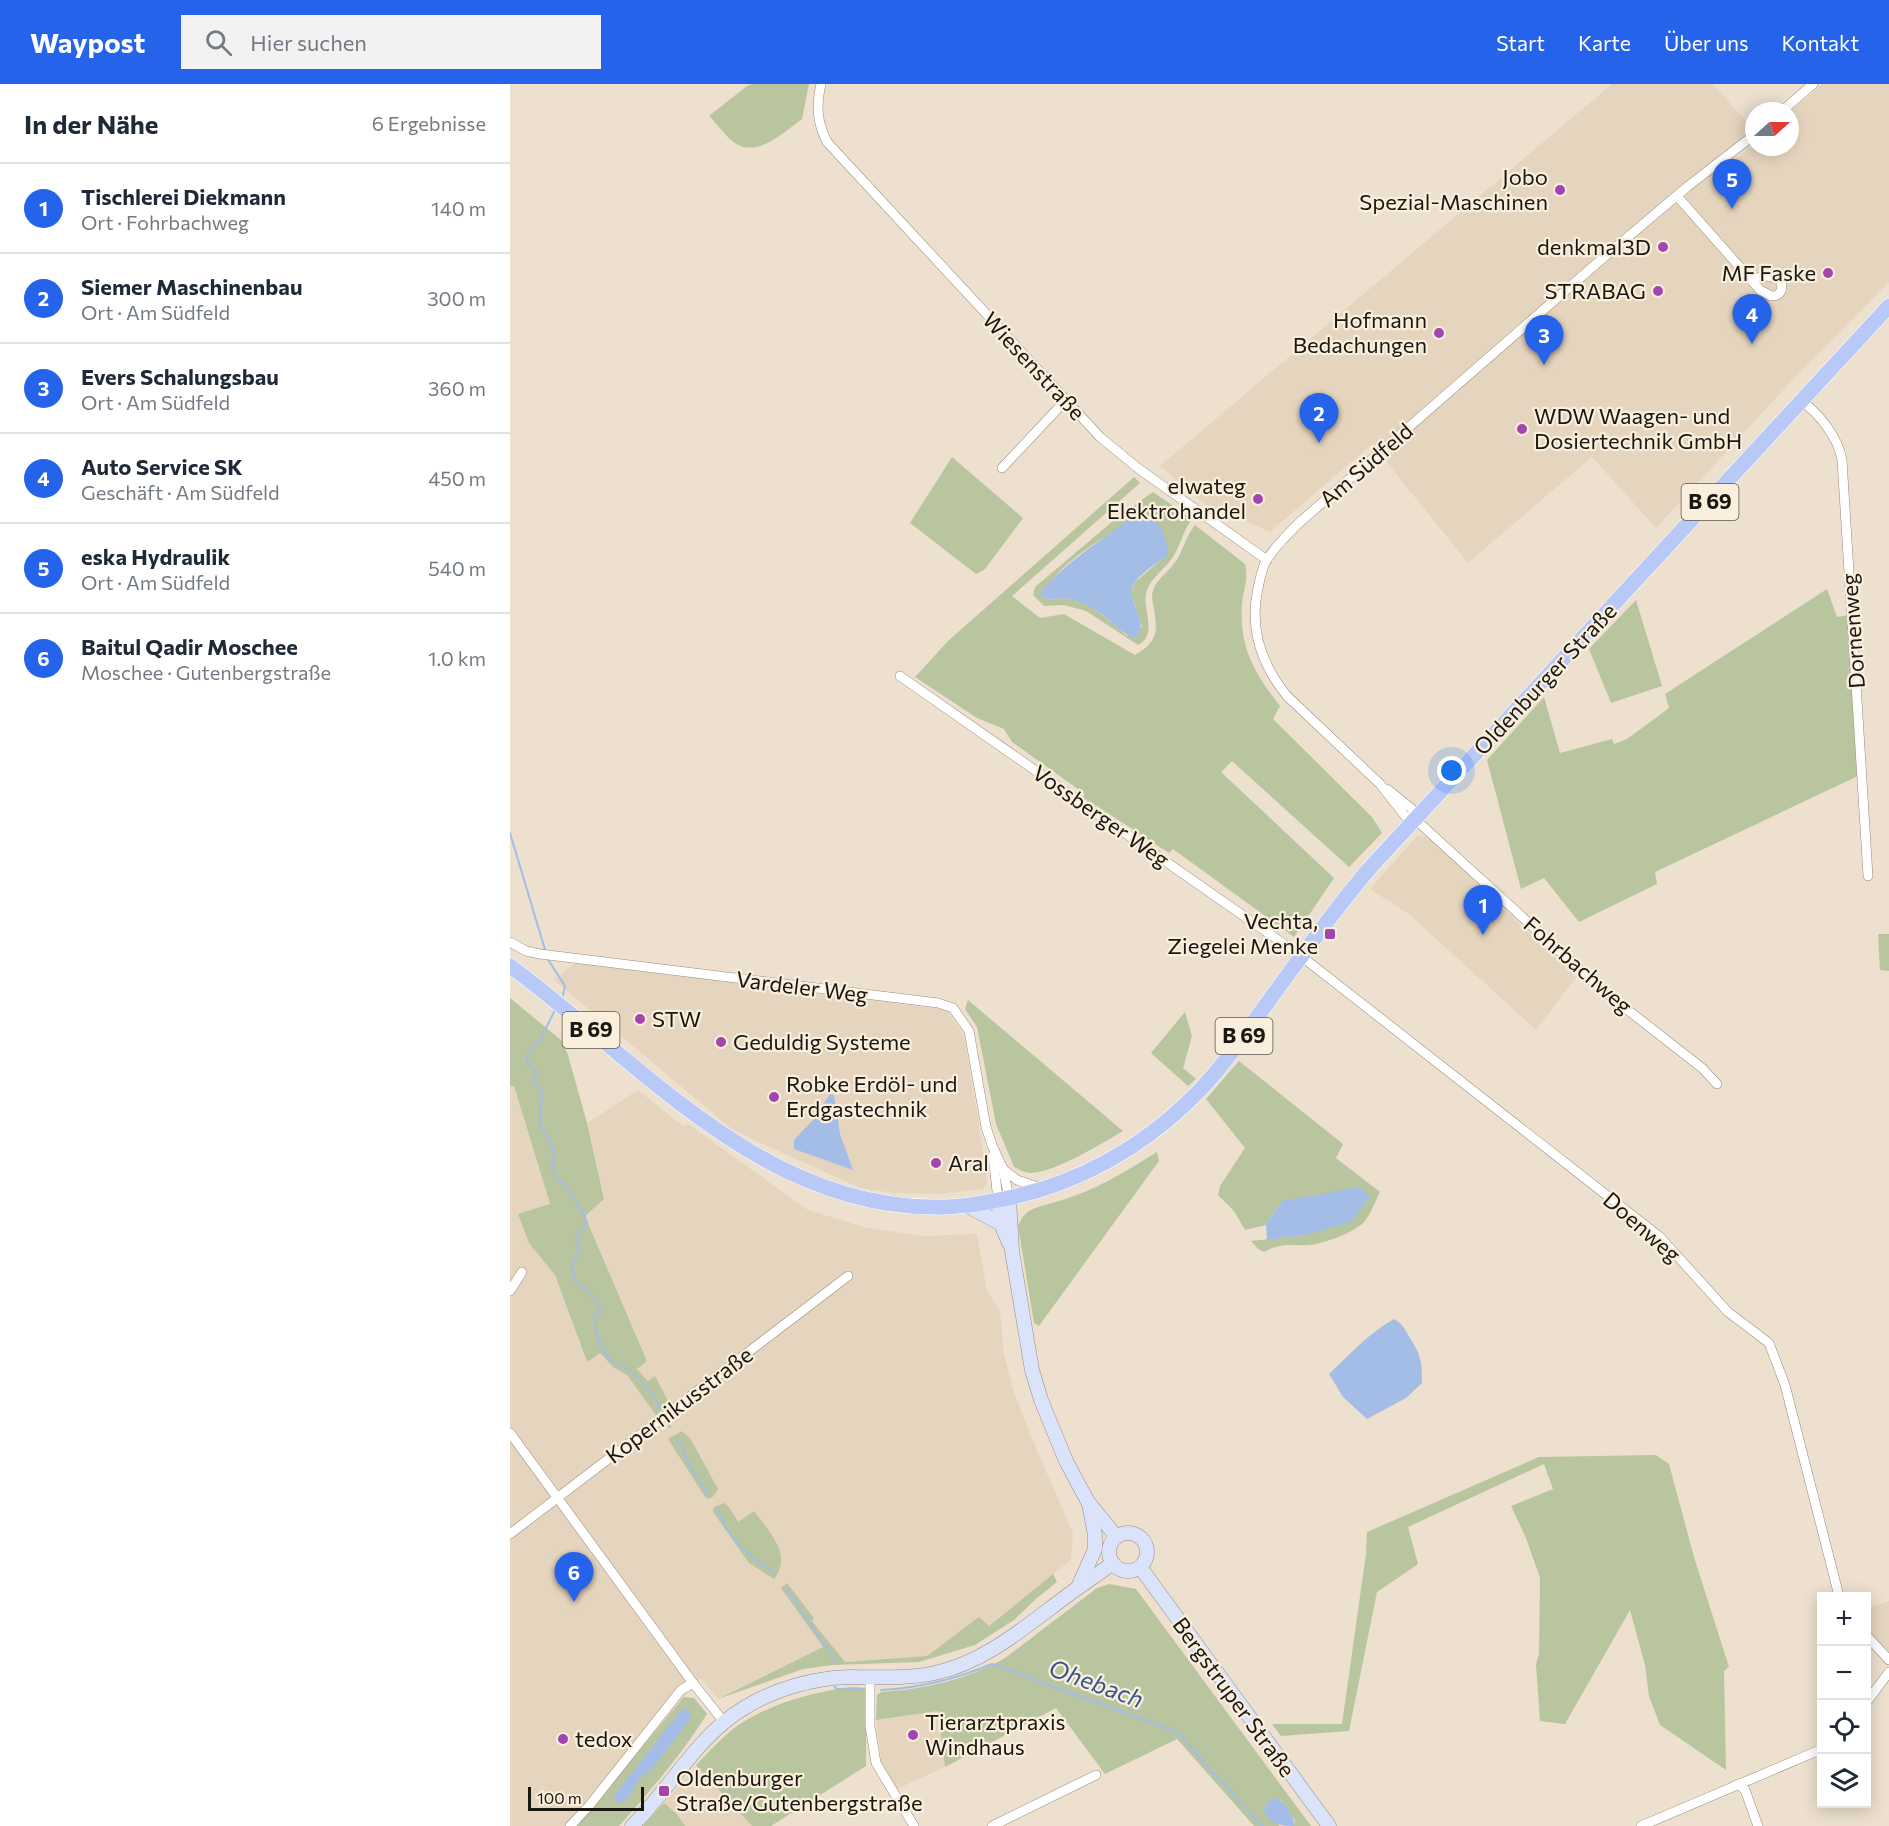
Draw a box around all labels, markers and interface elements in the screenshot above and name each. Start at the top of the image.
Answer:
search box [181,15,601,69]
text: Waypost [30,25,145,59]
icon: search [202,26,235,59]
text: Hier suchen [250,29,367,56]
text: Start [1496,30,1545,55]
text: Karte [1578,30,1631,55]
text: Über uns [1664,30,1748,55]
text: Kontakt [1781,30,1859,55]
north arrow [1745,102,1799,156]
text: In der Nähe [24,108,159,139]
text: 6 Ergebnisse [372,111,486,135]
pin: 5 [1712,160,1752,209]
place label: Jobo Spezial-Maschinen [1359,163,1548,215]
text: Tischlerei Diekmann [81,183,286,210]
marker: Jobo Spezial-Maschinen [1553,183,1567,197]
text: 1 [39,196,48,220]
text: 140 m [431,196,486,220]
text: Ort · Fohrbachweg [81,210,249,234]
place label: denkmal3D [1537,233,1651,260]
marker: denkmal3D [1656,240,1670,254]
place label: MF Faske [1721,259,1816,286]
marker: MF Faske [1821,266,1835,280]
text: Siemer Maschinenbau [81,273,303,300]
place label: STRABAG [1545,277,1646,304]
marker: STRABAG [1651,284,1665,298]
text: 2 [38,286,49,310]
text: 300 m [427,286,486,310]
pin: 4 [1732,294,1772,344]
text: Ort · Am Südfeld [81,300,230,324]
street label: Wiesenstraße [977,306,1091,425]
place label: Hofmann Bedachungen [1293,306,1427,358]
pin: 3 [1524,316,1564,365]
marker: Hofmann Bedachungen [1432,326,1446,340]
text: Evers Schalungsbau [81,363,279,390]
text: 3 [38,376,49,400]
text: 360 m [428,376,486,400]
text: Ort · Am Südfeld [81,390,230,414]
pin: 2 [1300,394,1338,443]
place label: WDW Waagen- und Dosiertechnik GmbH [1534,402,1742,454]
street label: Am Südfeld [1314,417,1418,512]
marker: WDW Waagen- und Dosiertechnik GmbH [1515,422,1529,436]
text: Auto Service SK [81,453,243,480]
text: 4 [37,466,50,490]
text: 450 m [428,466,486,490]
place label: elwateg Elektrohandel [1107,472,1246,524]
text: Geschäft · Am Südfeld [81,480,280,504]
road number: B 69 [1682,484,1738,520]
marker: elwateg Elektrohandel [1251,492,1265,506]
text: eska Hydraulik [81,543,230,570]
text: 5 [38,556,49,580]
text: 540 m [428,556,486,580]
text: Ort · Am Südfeld [81,570,230,594]
street label: Dornenweg [1835,572,1870,690]
street label: Oldenburger Straße [1467,597,1622,760]
text: Baitul Qadir Moschee [81,633,298,660]
text: 6 [37,646,50,670]
text: 1.0 km [428,646,486,670]
text: Moschee · Gutenbergstraße [81,660,331,684]
your location [1437,756,1466,785]
street label: Vossberger Weg [1028,758,1175,873]
pin: 1 [1464,886,1502,935]
place label: Vechta, Ziegelei Menke [1167,907,1318,959]
street label: Fohrbachweg [1518,910,1638,1019]
marker: Vechta, Ziegelei Menke [1323,927,1337,941]
street label: Vardeler Weg [735,965,870,1008]
place label: STW [652,1005,701,1032]
road number: B 69 [562,1012,620,1048]
marker: STW [633,1012,647,1026]
road number: B 69 [1216,1018,1272,1054]
place label: Geduldig Systeme [733,1028,911,1055]
marker: Geduldig Systeme [714,1035,728,1049]
place label: Robke Erdöl- und Erdgastechnik [786,1070,957,1122]
marker: Robke Erdöl- und Erdgastechnik [767,1090,781,1104]
place label: Aral [948,1149,989,1176]
marker: Aral [929,1156,943,1170]
street label: Doenweg [1598,1186,1687,1268]
street label: Kopernikusstraße [600,1341,757,1469]
pin: 6 [554,1552,594,1602]
map controls [1817,1592,1871,1808]
button: + [1817,1592,1871,1646]
street label: Bergstruper Straße [1167,1612,1301,1782]
button: − [1817,1646,1871,1700]
water label: Ohebach [1045,1652,1148,1713]
button: locate [1817,1700,1871,1754]
place label: Tierarztpraxis Windhaus [925,1708,1066,1760]
place label: tedox [575,1725,633,1752]
marker: Tierarztpraxis Windhaus [906,1728,920,1742]
marker: tedox [556,1732,570,1746]
button: layers [1817,1754,1871,1808]
place label: Oldenburger Straße/Gutenbergstraße [676,1764,923,1816]
scale bar [528,1784,644,1812]
marker: Oldenburger Straße/Gutenbergstraße [657,1784,671,1798]
text: 100 m [537,1788,582,1807]

